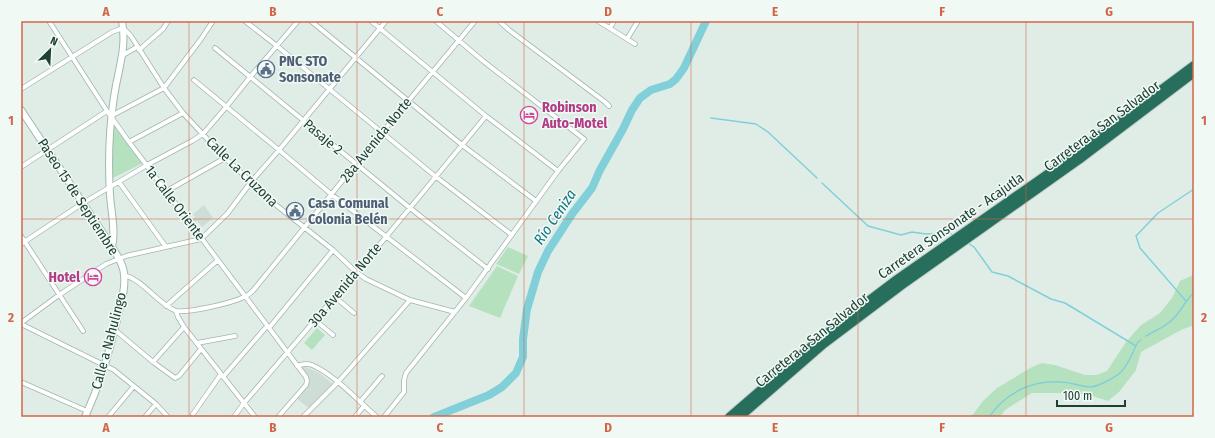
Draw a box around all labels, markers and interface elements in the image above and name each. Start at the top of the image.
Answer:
text: A [101,4,110,19]
text: B [269,4,277,19]
text: C [437,4,444,19]
text: D [604,4,612,19]
text: E [772,4,778,19]
text: F [939,4,945,19]
text: G [1105,4,1113,19]
north arrow [30,30,70,70]
text: N [48,34,60,49]
place label: PNC STO Sonsonate [279,53,341,86]
public building icon: PNC STO Sonsonate [256,59,276,79]
street label: Carretera a San Salvador [1041,77,1163,175]
street label: 28a Avenida Norte [337,94,415,186]
place label: Robinson Auto-Motel [541,99,608,132]
hotel icon: Robinson Auto-Motel [519,105,539,125]
text: 1 [8,113,14,128]
text: 1 [1201,113,1207,128]
street label: Pasaje 2 [300,116,346,158]
street label: Calle La Cruzona [202,133,282,211]
street label: Paseo 15 de Septiembre [34,135,122,259]
street label: 1a Calle Oriente [141,162,209,244]
street label: Carretera Sonsonate - Acajutla [875,169,1027,283]
water label: Río Ceniza [530,186,580,248]
place label: Casa Comunal Colonia Belén [308,195,389,228]
public building icon: Casa Comunal Colonia Belén [285,201,305,221]
street label: 30a Avenida Norte [305,239,385,331]
hotel icon: Hotel [83,267,103,287]
place label: Hotel [49,269,80,286]
street label: Carretera a San Salvador [752,289,872,391]
street label: Calle a Nahulingo [88,291,130,391]
text: 2 [7,310,14,325]
text: 2 [1200,310,1207,325]
scale bar [1057,382,1125,408]
text: 100 m [1063,389,1092,403]
text: A [101,420,110,435]
text: B [269,420,277,435]
text: C [437,420,444,435]
text: D [604,420,612,435]
text: E [772,420,778,435]
text: F [939,420,945,435]
text: G [1105,420,1113,435]

